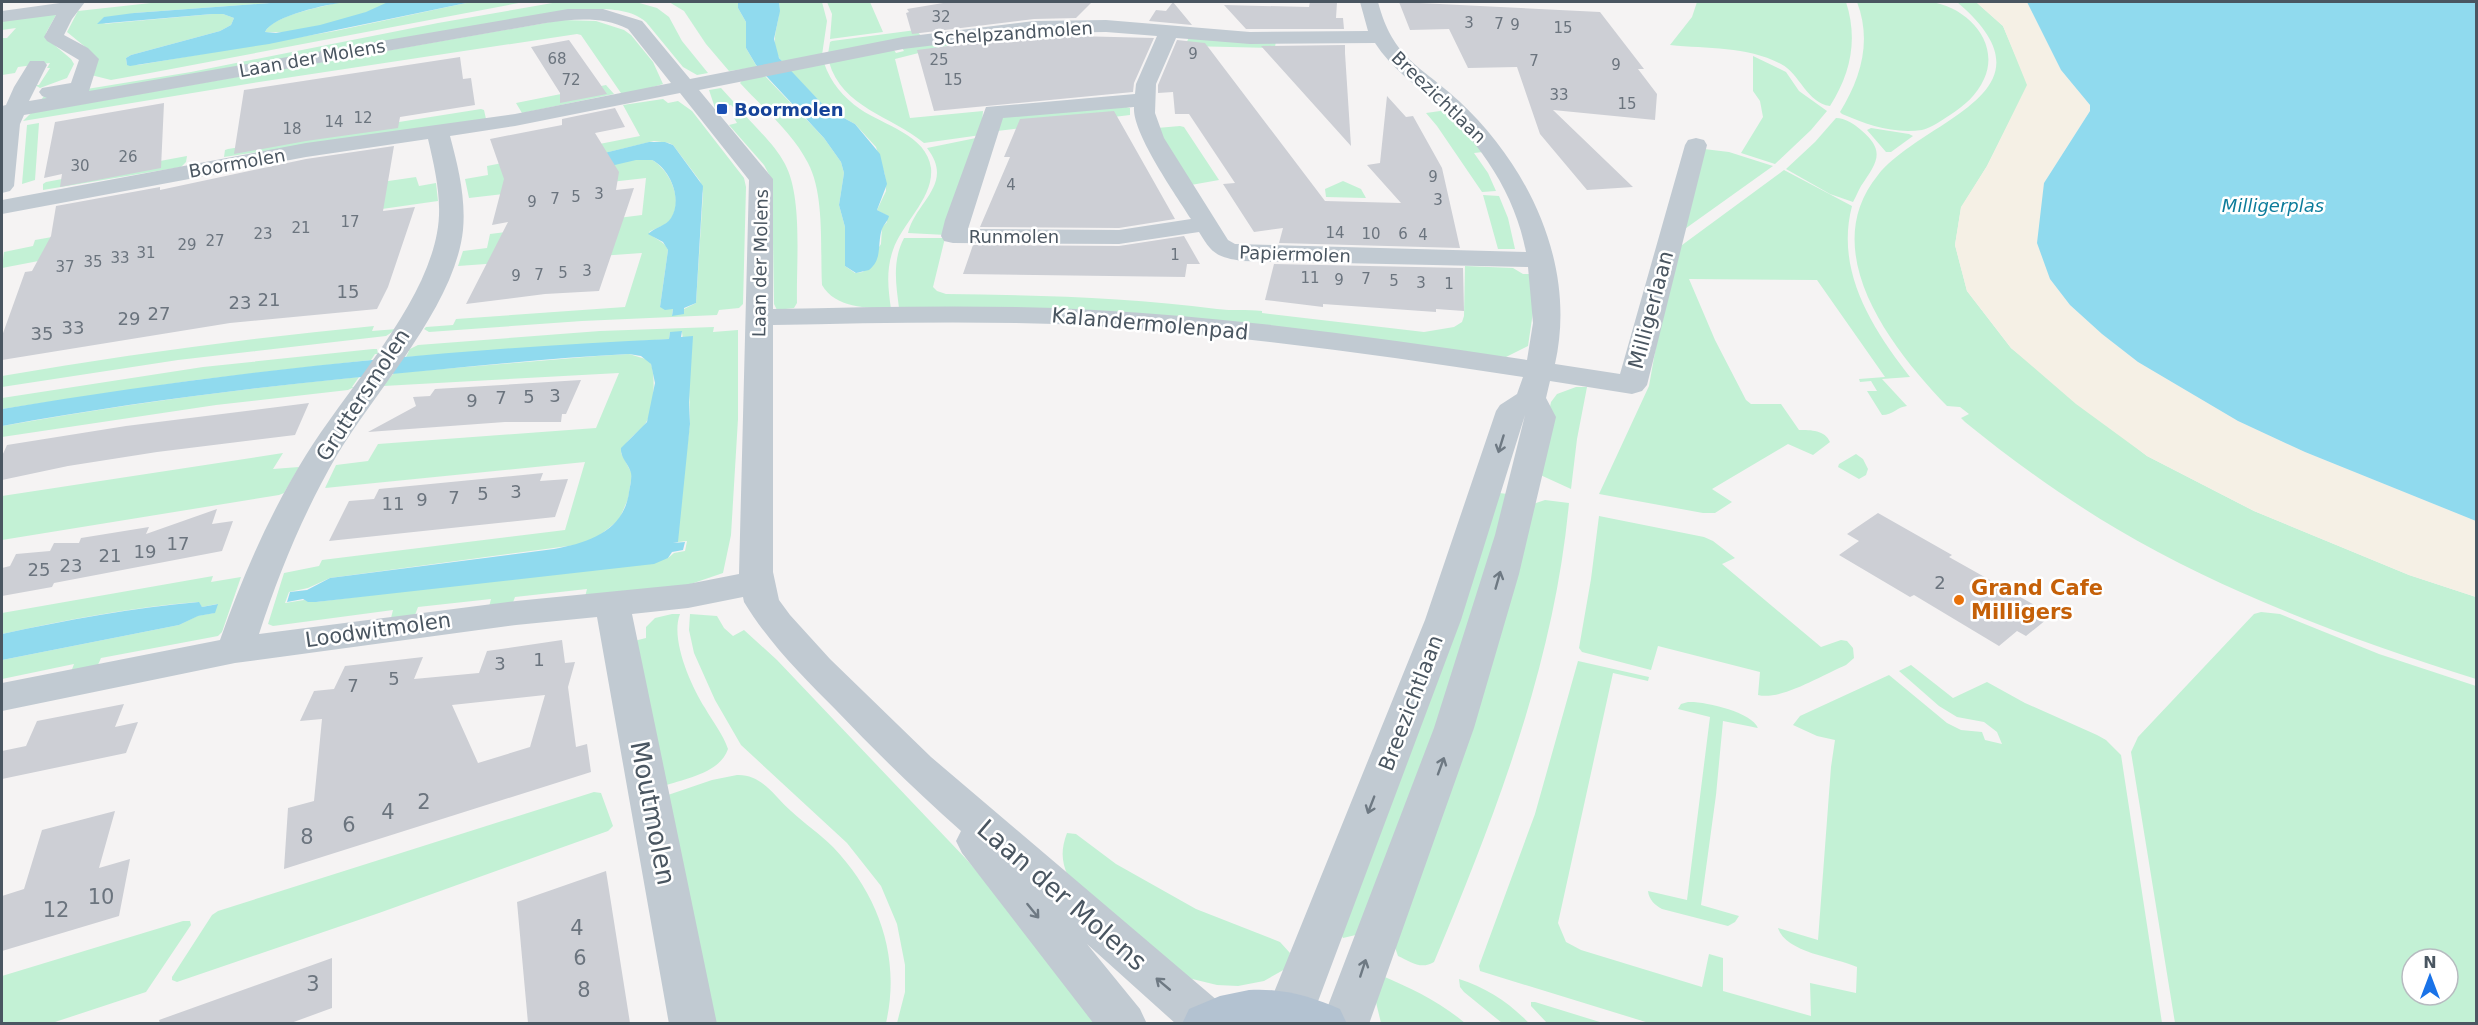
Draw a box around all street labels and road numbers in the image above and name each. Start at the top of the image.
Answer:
street label: Schelpzandmolen [933,17,1093,49]
street label: Laan der Molens [237,35,387,81]
street label: Breezichtlaan [1388,47,1490,147]
street label: Boormolen [187,144,287,182]
street label: Laan der Molens [748,189,772,337]
street label: Runmolen [969,226,1059,247]
street label: Papiermolen [1239,242,1351,266]
street label: Milligerlaan [1624,248,1678,372]
street label: Kalandermolenpad [1050,303,1250,345]
street label: Gruttersmolen [311,324,415,466]
street label: Loodwitmolen [304,608,452,652]
street label: Breezichtlaan [1374,632,1448,774]
street label: Moutmolen [624,739,682,887]
street label: Laan der Molens [971,813,1153,977]

